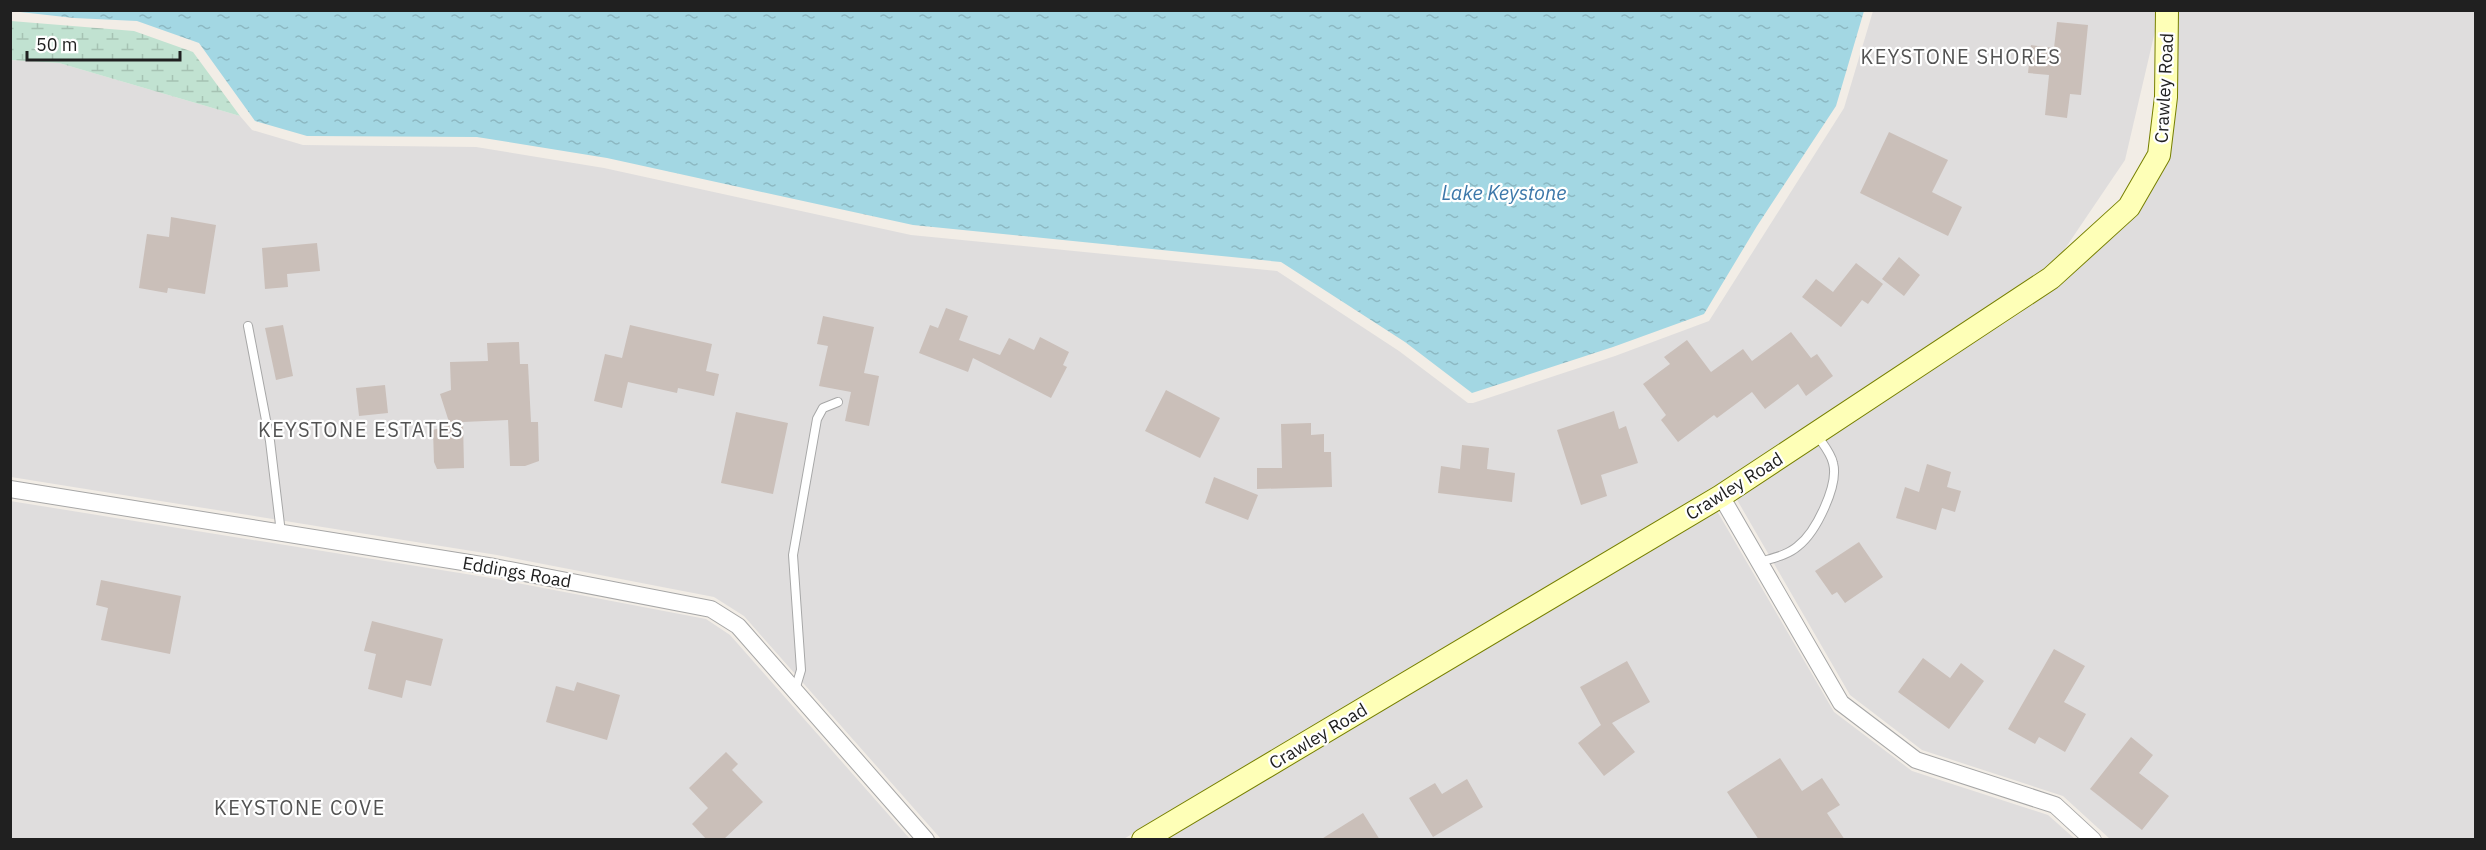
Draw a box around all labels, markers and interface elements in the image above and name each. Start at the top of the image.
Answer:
scale bar [27,24,180,62]
street label: Crawley Road [2150,32,2178,144]
text: 50 m [36,33,78,56]
district label: KEYSTONE SHORES [1861,43,2061,70]
water label: Lake Keystone [1441,179,1567,206]
district label: KEYSTONE ESTATES [258,416,464,443]
street label: Crawley Road [1681,447,1787,525]
street label: Eddings Road [461,551,573,593]
street label: Crawley Road [1265,698,1371,774]
district label: KEYSTONE COVE [214,794,386,821]

